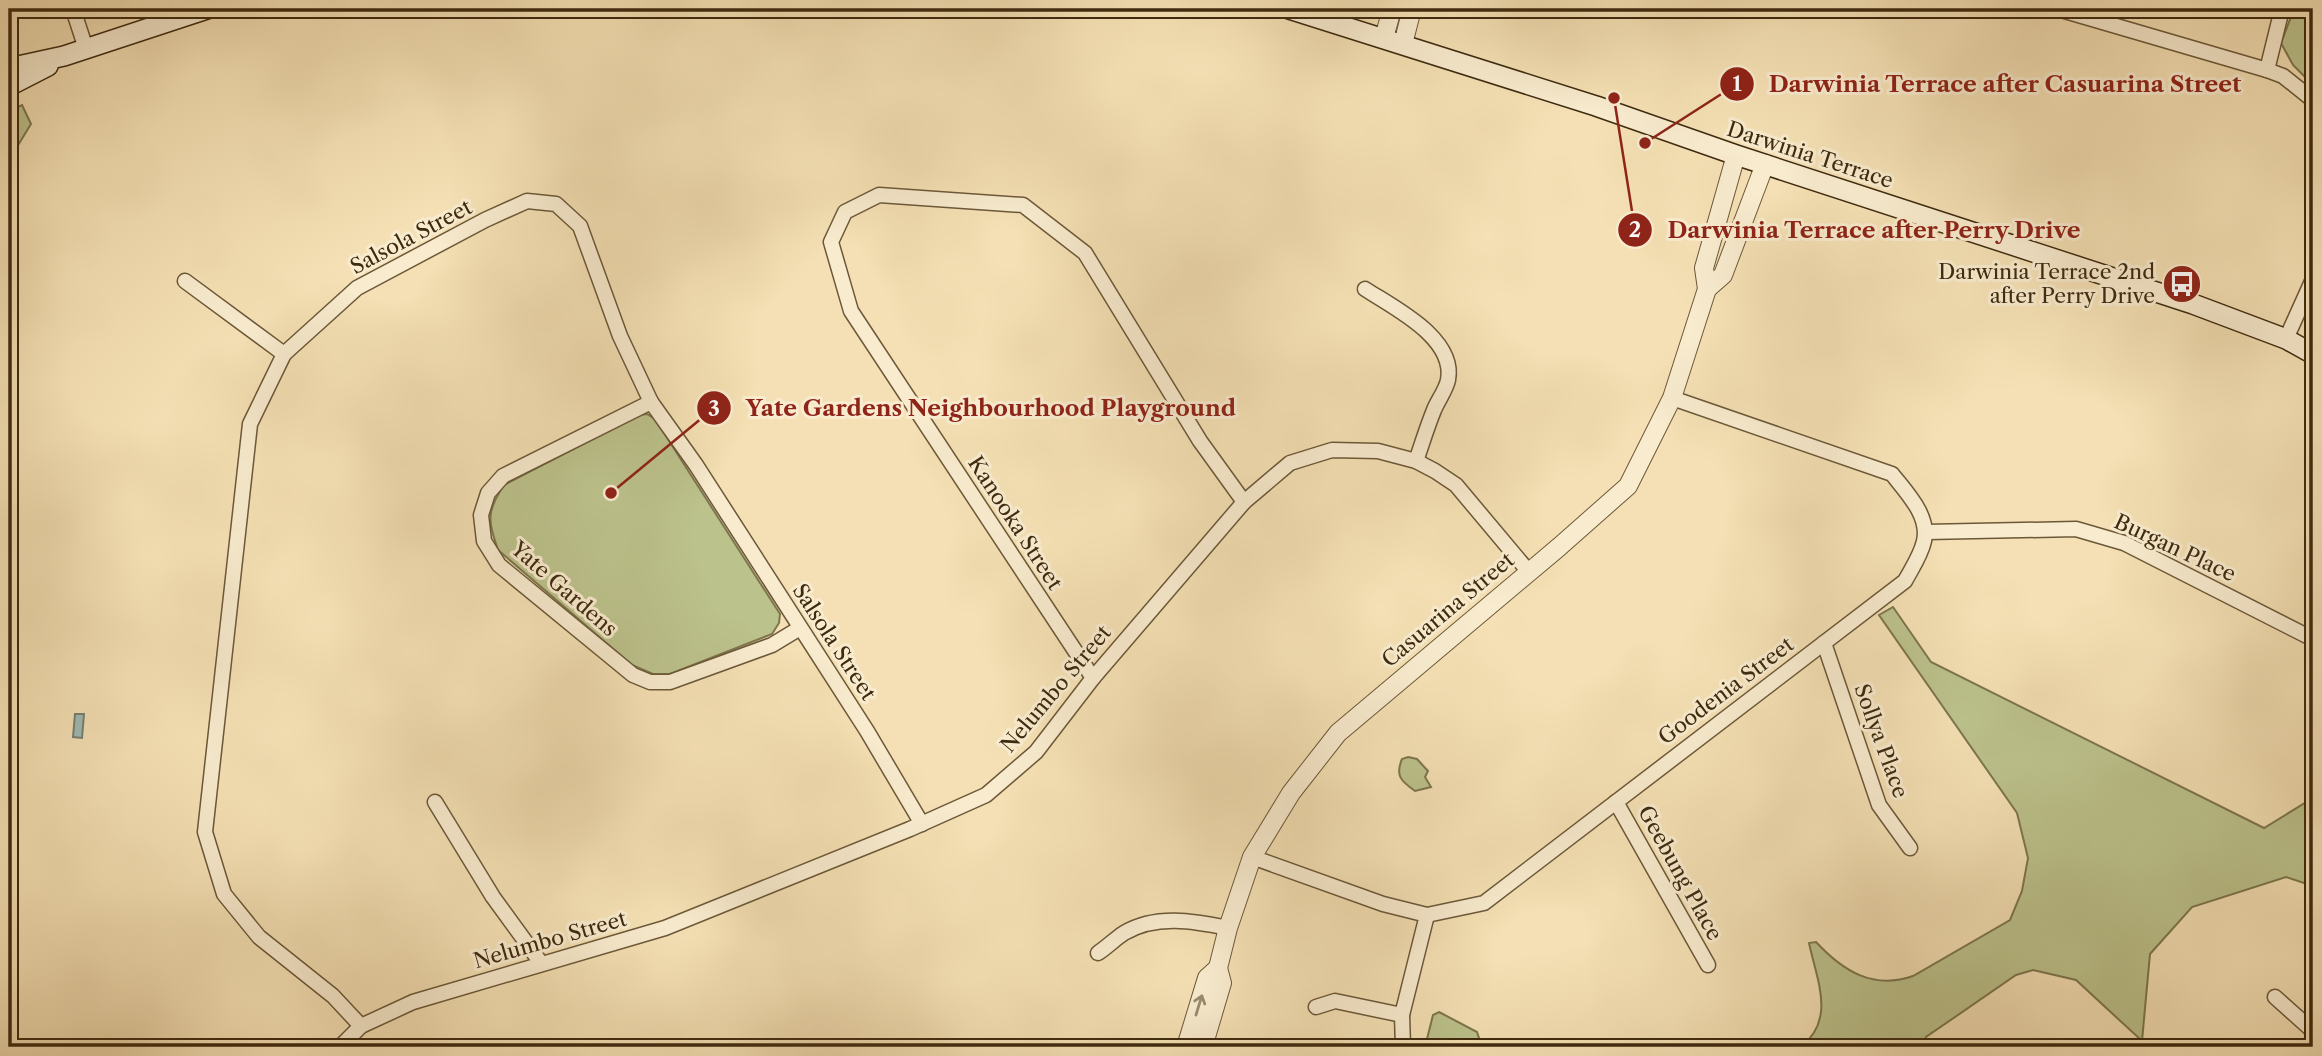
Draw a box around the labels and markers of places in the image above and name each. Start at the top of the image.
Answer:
callout: Darwinia Terrace after Casuarina Street [1719,62,2256,106]
callout: Darwinia Terrace after Perry Drive [1618,208,2096,252]
place label: Darwinia Terrace 2nd after Perry Drive [1938,259,2155,308]
bus stop icon: Darwinia Terrace 2nd after Perry Drive [2161,263,2203,305]
callout: Yate Gardens Neighbourhood Playground [697,386,1250,430]

